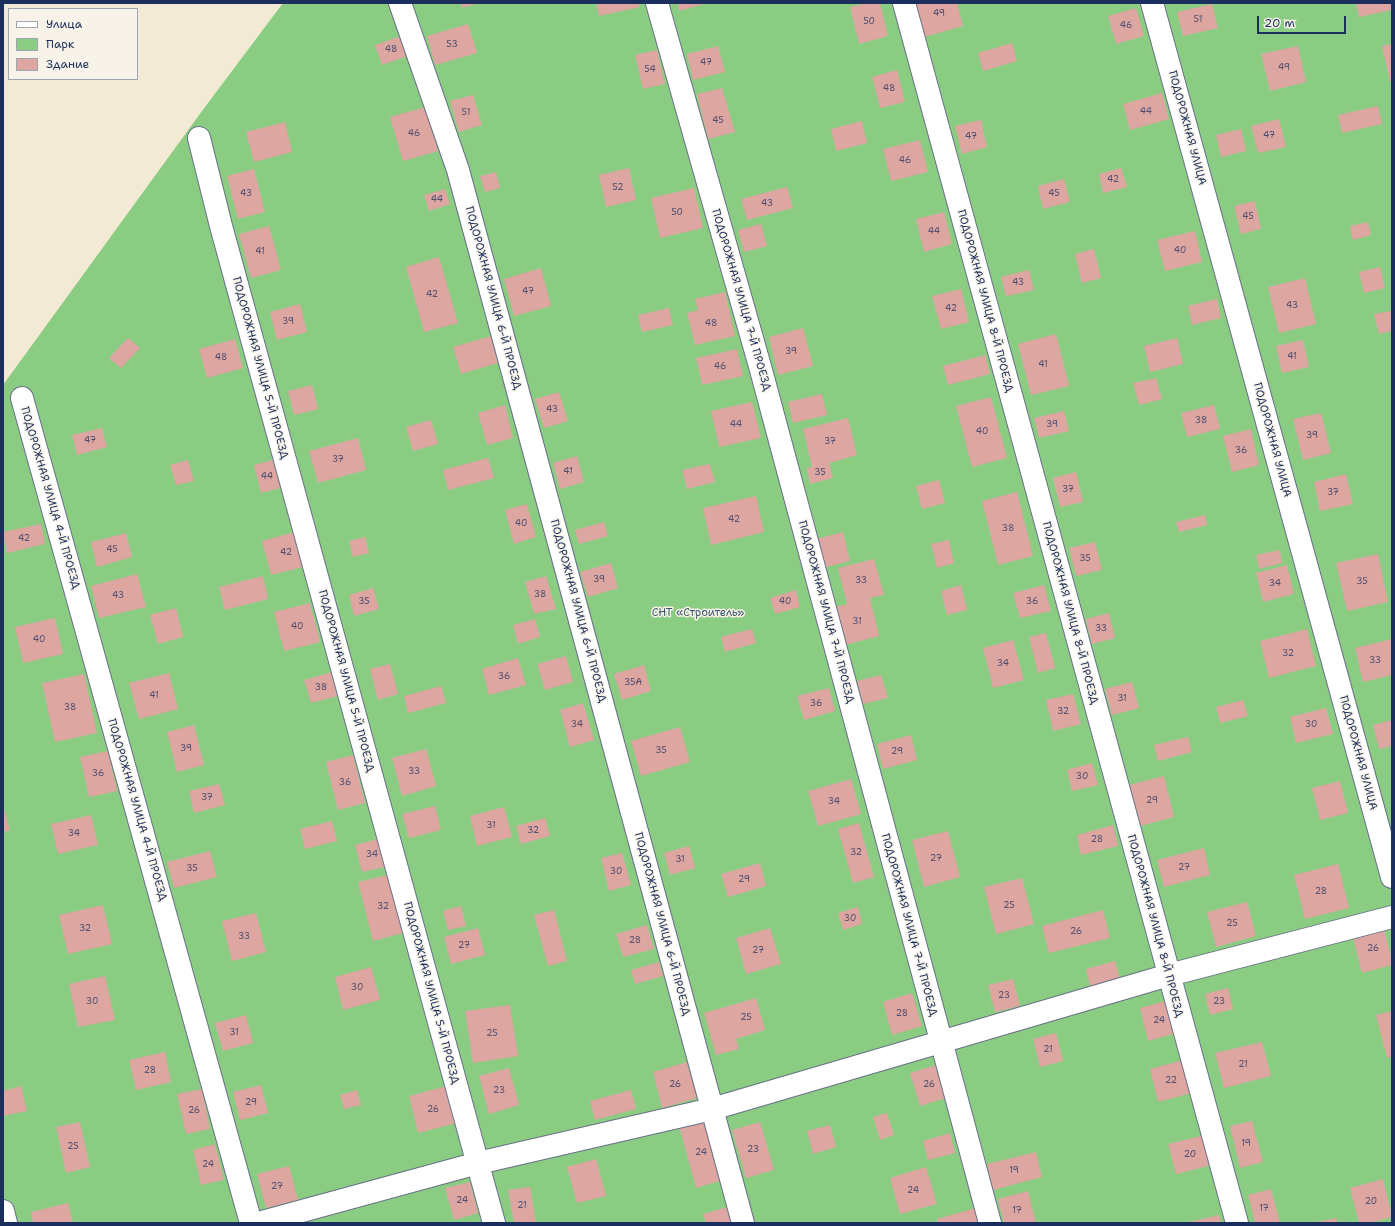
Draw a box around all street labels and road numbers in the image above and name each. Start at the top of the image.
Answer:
street label: ПОДОРОЖНАЯ УЛИЦА [1165,69,1209,187]
street label: ПОДОРОЖНАЯ УЛИЦА 6-Й ПРОЕЗД [462,205,524,391]
street label: ПОДОРОЖНАЯ УЛИЦА 7-Й ПРОЕЗД [709,208,773,392]
street label: ПОДОРОЖНАЯ УЛИЦА 8-Й ПРОЕЗД [954,208,1016,394]
street label: ПОДОРОЖНАЯ УЛИЦА 5-Й ПРОЕЗД [229,276,291,460]
street label: ПОДОРОЖНАЯ УЛИЦА [1250,381,1294,499]
street label: ПОДОРОЖНАЯ УЛИЦА 4-Й ПРОЕЗД [18,405,82,591]
street label: ПОДОРОЖНАЯ УЛИЦА 6-Й ПРОЕЗД [547,518,609,704]
street label: ПОДОРОЖНАЯ УЛИЦА 7-Й ПРОЕЗД [795,519,857,705]
street label: ПОДОРОЖНАЯ УЛИЦА 8-Й ПРОЕЗД [1039,520,1101,706]
street label: ПОДОРОЖНАЯ УЛИЦА 5-Й ПРОЕЗД [315,589,377,773]
street label: ПОДОРОЖНАЯ УЛИЦА [1336,694,1380,812]
street label: ПОДОРОЖНАЯ УЛИЦА 4-Й ПРОЕЗД [105,717,169,903]
street label: ПОДОРОЖНАЯ УЛИЦА 6-Й ПРОЕЗД [631,831,693,1017]
street label: ПОДОРОЖНАЯ УЛИЦА 7-Й ПРОЕЗД [878,832,940,1018]
street label: ПОДОРОЖНАЯ УЛИЦА 8-Й ПРОЕЗД [1124,833,1186,1019]
street label: ПОДОРОЖНАЯ УЛИЦА 5-Й ПРОЕЗД [400,901,462,1085]

